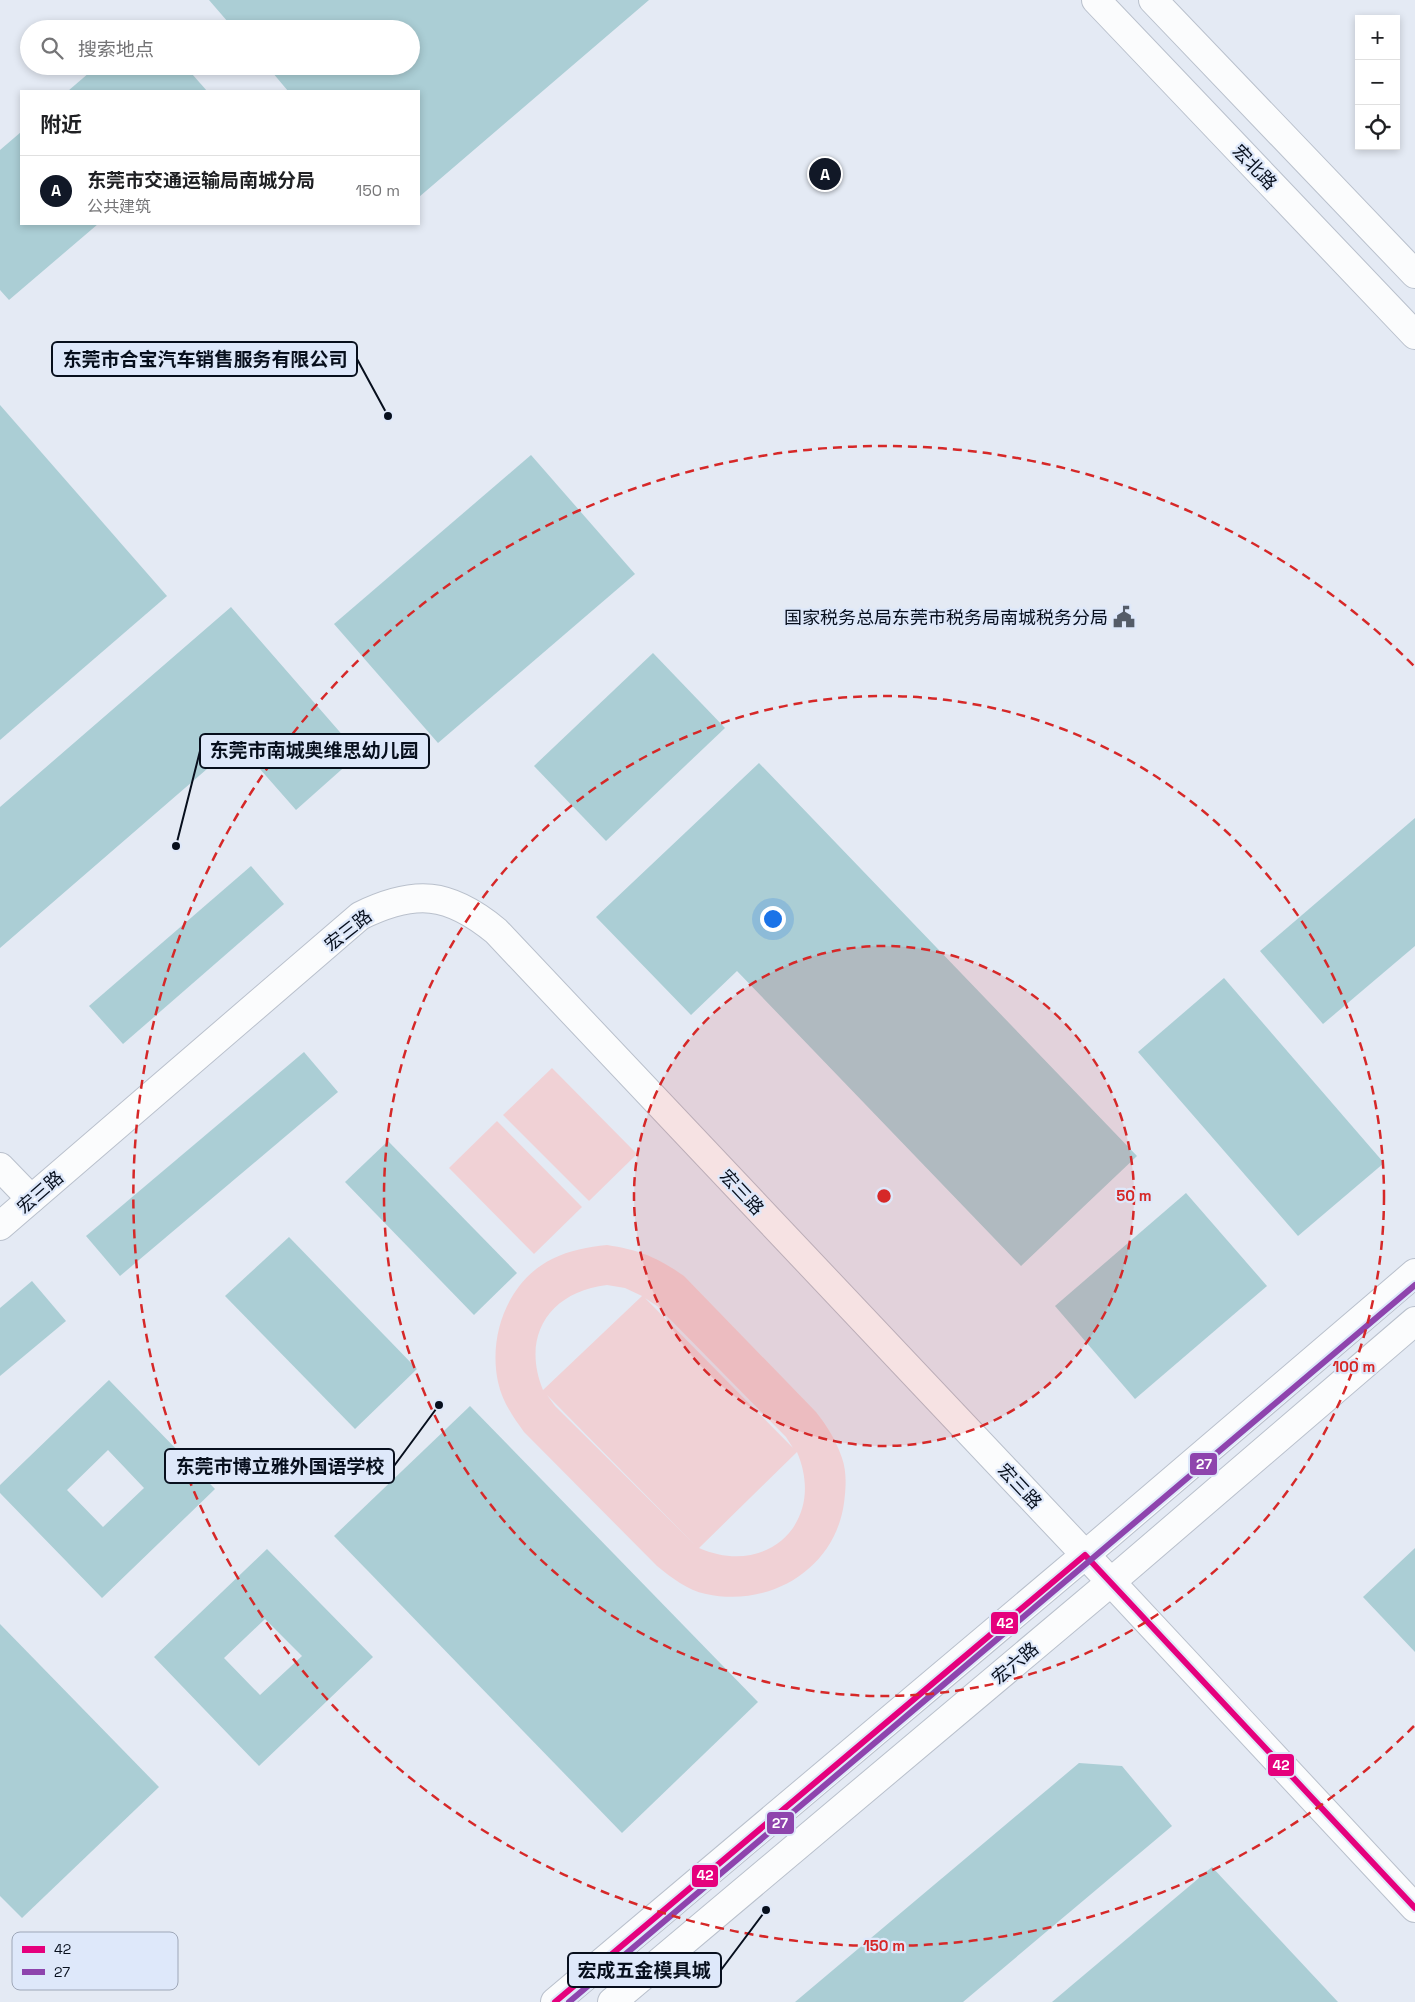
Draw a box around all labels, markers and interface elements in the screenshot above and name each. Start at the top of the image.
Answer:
map controls [1355,15,1400,150]
button: + [1355,15,1400,60]
search box [20,20,420,75]
icon: search [38,34,66,62]
text: 搜索地点 [78,37,154,62]
button: − [1355,60,1400,105]
button: locate [1355,105,1400,150]
text: 附近 [40,111,82,138]
street label: 宏北路 [1228,140,1282,194]
pin: A [809,155,841,193]
text: 东莞市交通运输局南城分局 [87,168,315,193]
text: A [51,180,61,201]
text: 150 m [356,180,400,201]
text: 公共建筑 [87,196,151,217]
callout: 东莞市合宝汽车销售服务有限公司 [52,342,357,376]
text: 东莞市合宝汽车销售服务有限公司 [62,347,348,372]
public building icon: 国家税务总局东莞市税务局南城税务分局 [1111,604,1137,630]
place label: 国家税务总局东莞市税务局南城税务分局 [784,606,1108,629]
callout: 东莞市南城奥维思幼儿园 [200,734,429,768]
text: 东莞市南城奥维思幼儿园 [209,738,419,763]
street label: 宏三路 [320,904,376,956]
your location [760,906,786,932]
street label: 宏三路 [715,1164,769,1220]
street label: 宏三路 [12,1166,68,1218]
text: 50 m [1116,1186,1152,1205]
centre of rings [875,1187,893,1205]
text: 100 m [1333,1357,1375,1376]
callout: 东莞市博立雅外国语学校 [165,1449,394,1483]
line badge: 27 [1189,1452,1218,1476]
text: 东莞市博立雅外国语学校 [175,1454,385,1479]
text: 27 [1196,1455,1212,1473]
street label: 宏三路 [993,1458,1047,1514]
line badge: 42 [990,1611,1019,1635]
text: 42 [996,1614,1014,1632]
street label: 宏六路 [987,1637,1043,1689]
line badge: 42 [1267,1753,1295,1777]
text: 42 [1272,1756,1290,1774]
line badge: 27 [766,1811,795,1835]
text: 27 [772,1814,788,1832]
line badge: 42 [691,1864,719,1888]
text: 42 [696,1866,714,1884]
legend [12,1932,178,1990]
text: 150 m [863,1936,905,1955]
text: 42 [54,1940,71,1958]
callout: 宏成五金模具城 [568,1953,721,1987]
text: 宏成五金模具城 [577,1958,711,1983]
text: 27 [54,1963,70,1981]

